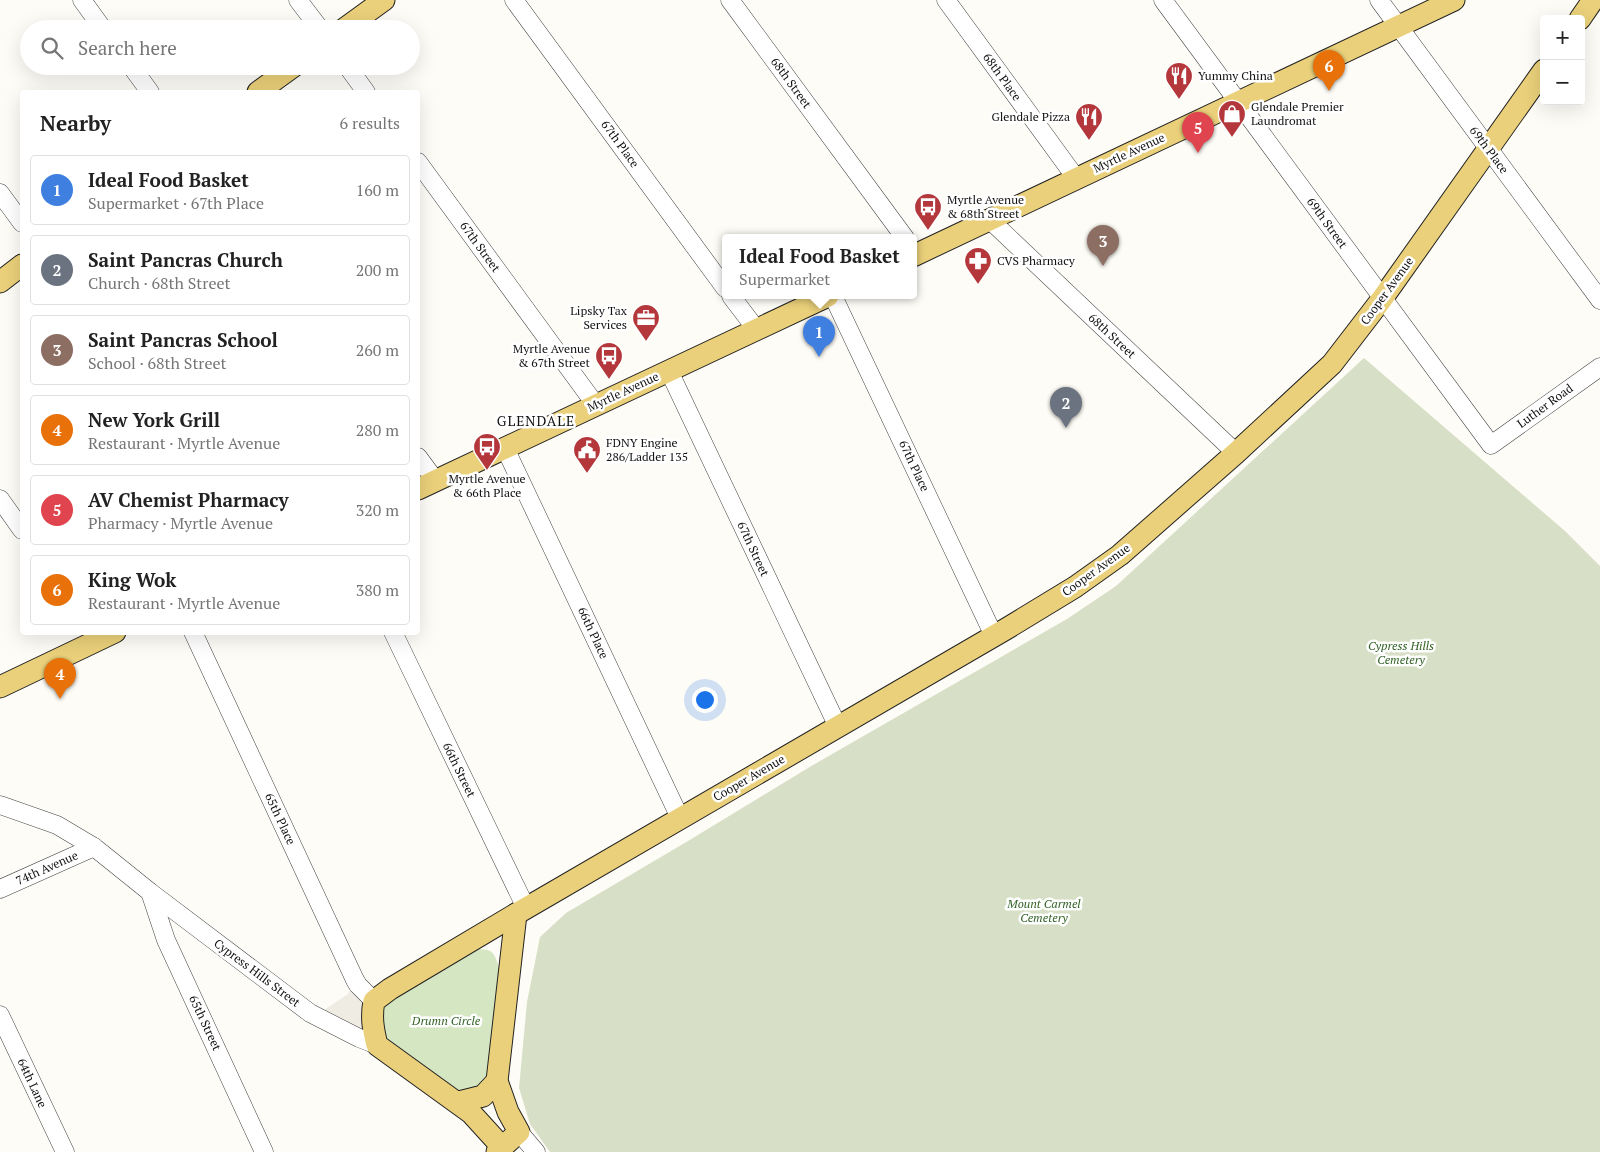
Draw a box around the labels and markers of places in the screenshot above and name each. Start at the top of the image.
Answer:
pin: 6 [1313,50,1345,91]
restaurant icon: Yummy China [1164,61,1194,100]
place label: Yummy China [1198,68,1273,83]
shop icon: Glendale Premier Laundromat [1217,99,1247,138]
place label: Glendale Premier Laundromat [1251,99,1344,128]
restaurant icon: Glendale Pizza [1074,102,1104,141]
place label: Glendale Pizza [991,109,1070,124]
pin: 5 [1182,112,1214,153]
bus stop icon: Myrtle Avenue & 68th Street [913,192,943,231]
place label: Myrtle Avenue & 68th Street [947,192,1024,221]
pin: 3 [1087,225,1119,266]
pharmacy icon: CVS Pharmacy [963,246,993,285]
place label: CVS Pharmacy [997,253,1076,268]
place label: Lipsky Tax Services [570,303,628,332]
office icon: Lipsky Tax Services [631,303,661,342]
pin: 1 [803,316,835,357]
place label: Myrtle Avenue & 67th Street [513,341,591,370]
bus stop icon: Myrtle Avenue & 67th Street [594,341,624,380]
pin: 2 [1050,387,1082,428]
bus stop icon: Myrtle Avenue & 66th Place [472,432,502,471]
public building icon: FDNY Engine 286/Ladder 135 [572,435,602,474]
place label: FDNY Engine 286/Ladder 135 [606,435,688,464]
place label: Myrtle Avenue & 66th Place [448,471,526,500]
pin: 4 [44,658,76,699]

